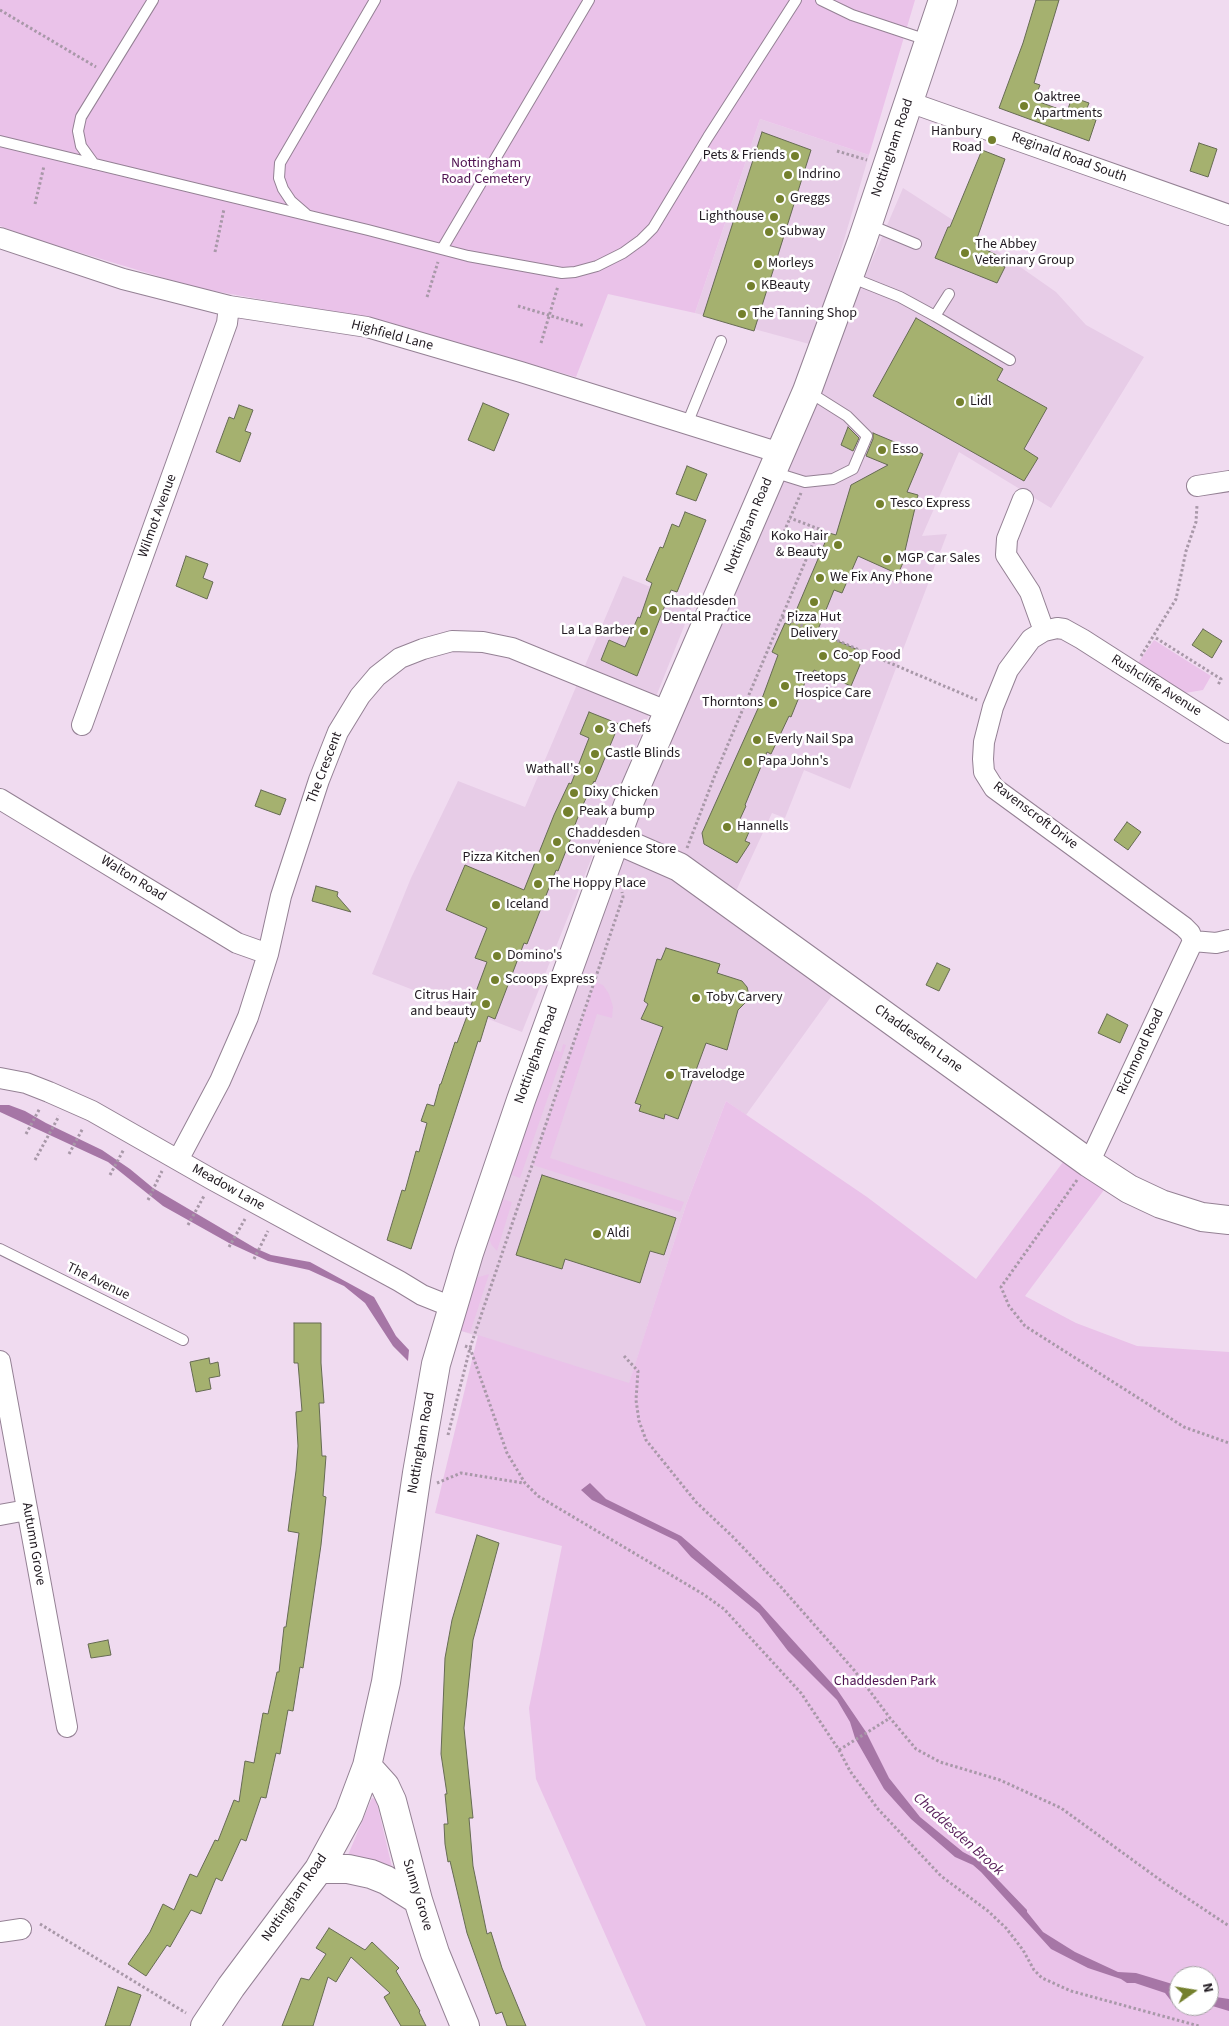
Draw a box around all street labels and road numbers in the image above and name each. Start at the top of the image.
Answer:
street label: Nottingham Road [868,97,918,199]
street label: Reginald Road South [1009,129,1129,187]
street label: Highfield Lane [349,317,435,355]
street label: Wilmot Avenue [135,472,181,560]
street label: Nottingham Road [721,475,777,577]
street label: Rushcliffe Avenue [1108,652,1204,720]
street label: The Crescent [304,730,346,806]
street label: Ravenscroft Drive [989,779,1081,853]
street label: Walton Road [97,852,169,906]
street label: Chaddesden Lane [871,1001,965,1077]
street label: Nottingham Road [512,1004,562,1106]
street label: Richmond Road [1114,1006,1168,1098]
street label: Meadow Lane [189,1161,267,1215]
street label: The Avenue [64,1260,132,1304]
street label: Nottingham Road [405,1391,439,1495]
street label: Autumn Grove [17,1501,49,1587]
street label: Nottingham Road [259,1851,331,1945]
street label: Sunny Grove [398,1857,436,1933]

